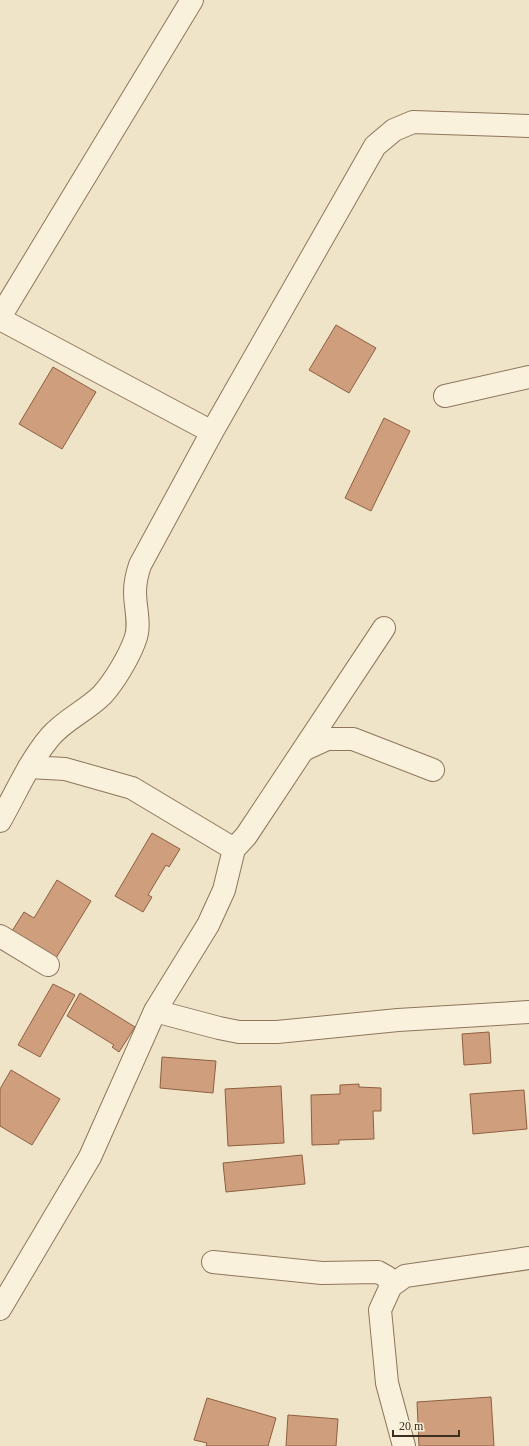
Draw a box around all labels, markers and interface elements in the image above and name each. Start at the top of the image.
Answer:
scale bar [393,1412,459,1438]
text: 20 m [399,1419,424,1433]

